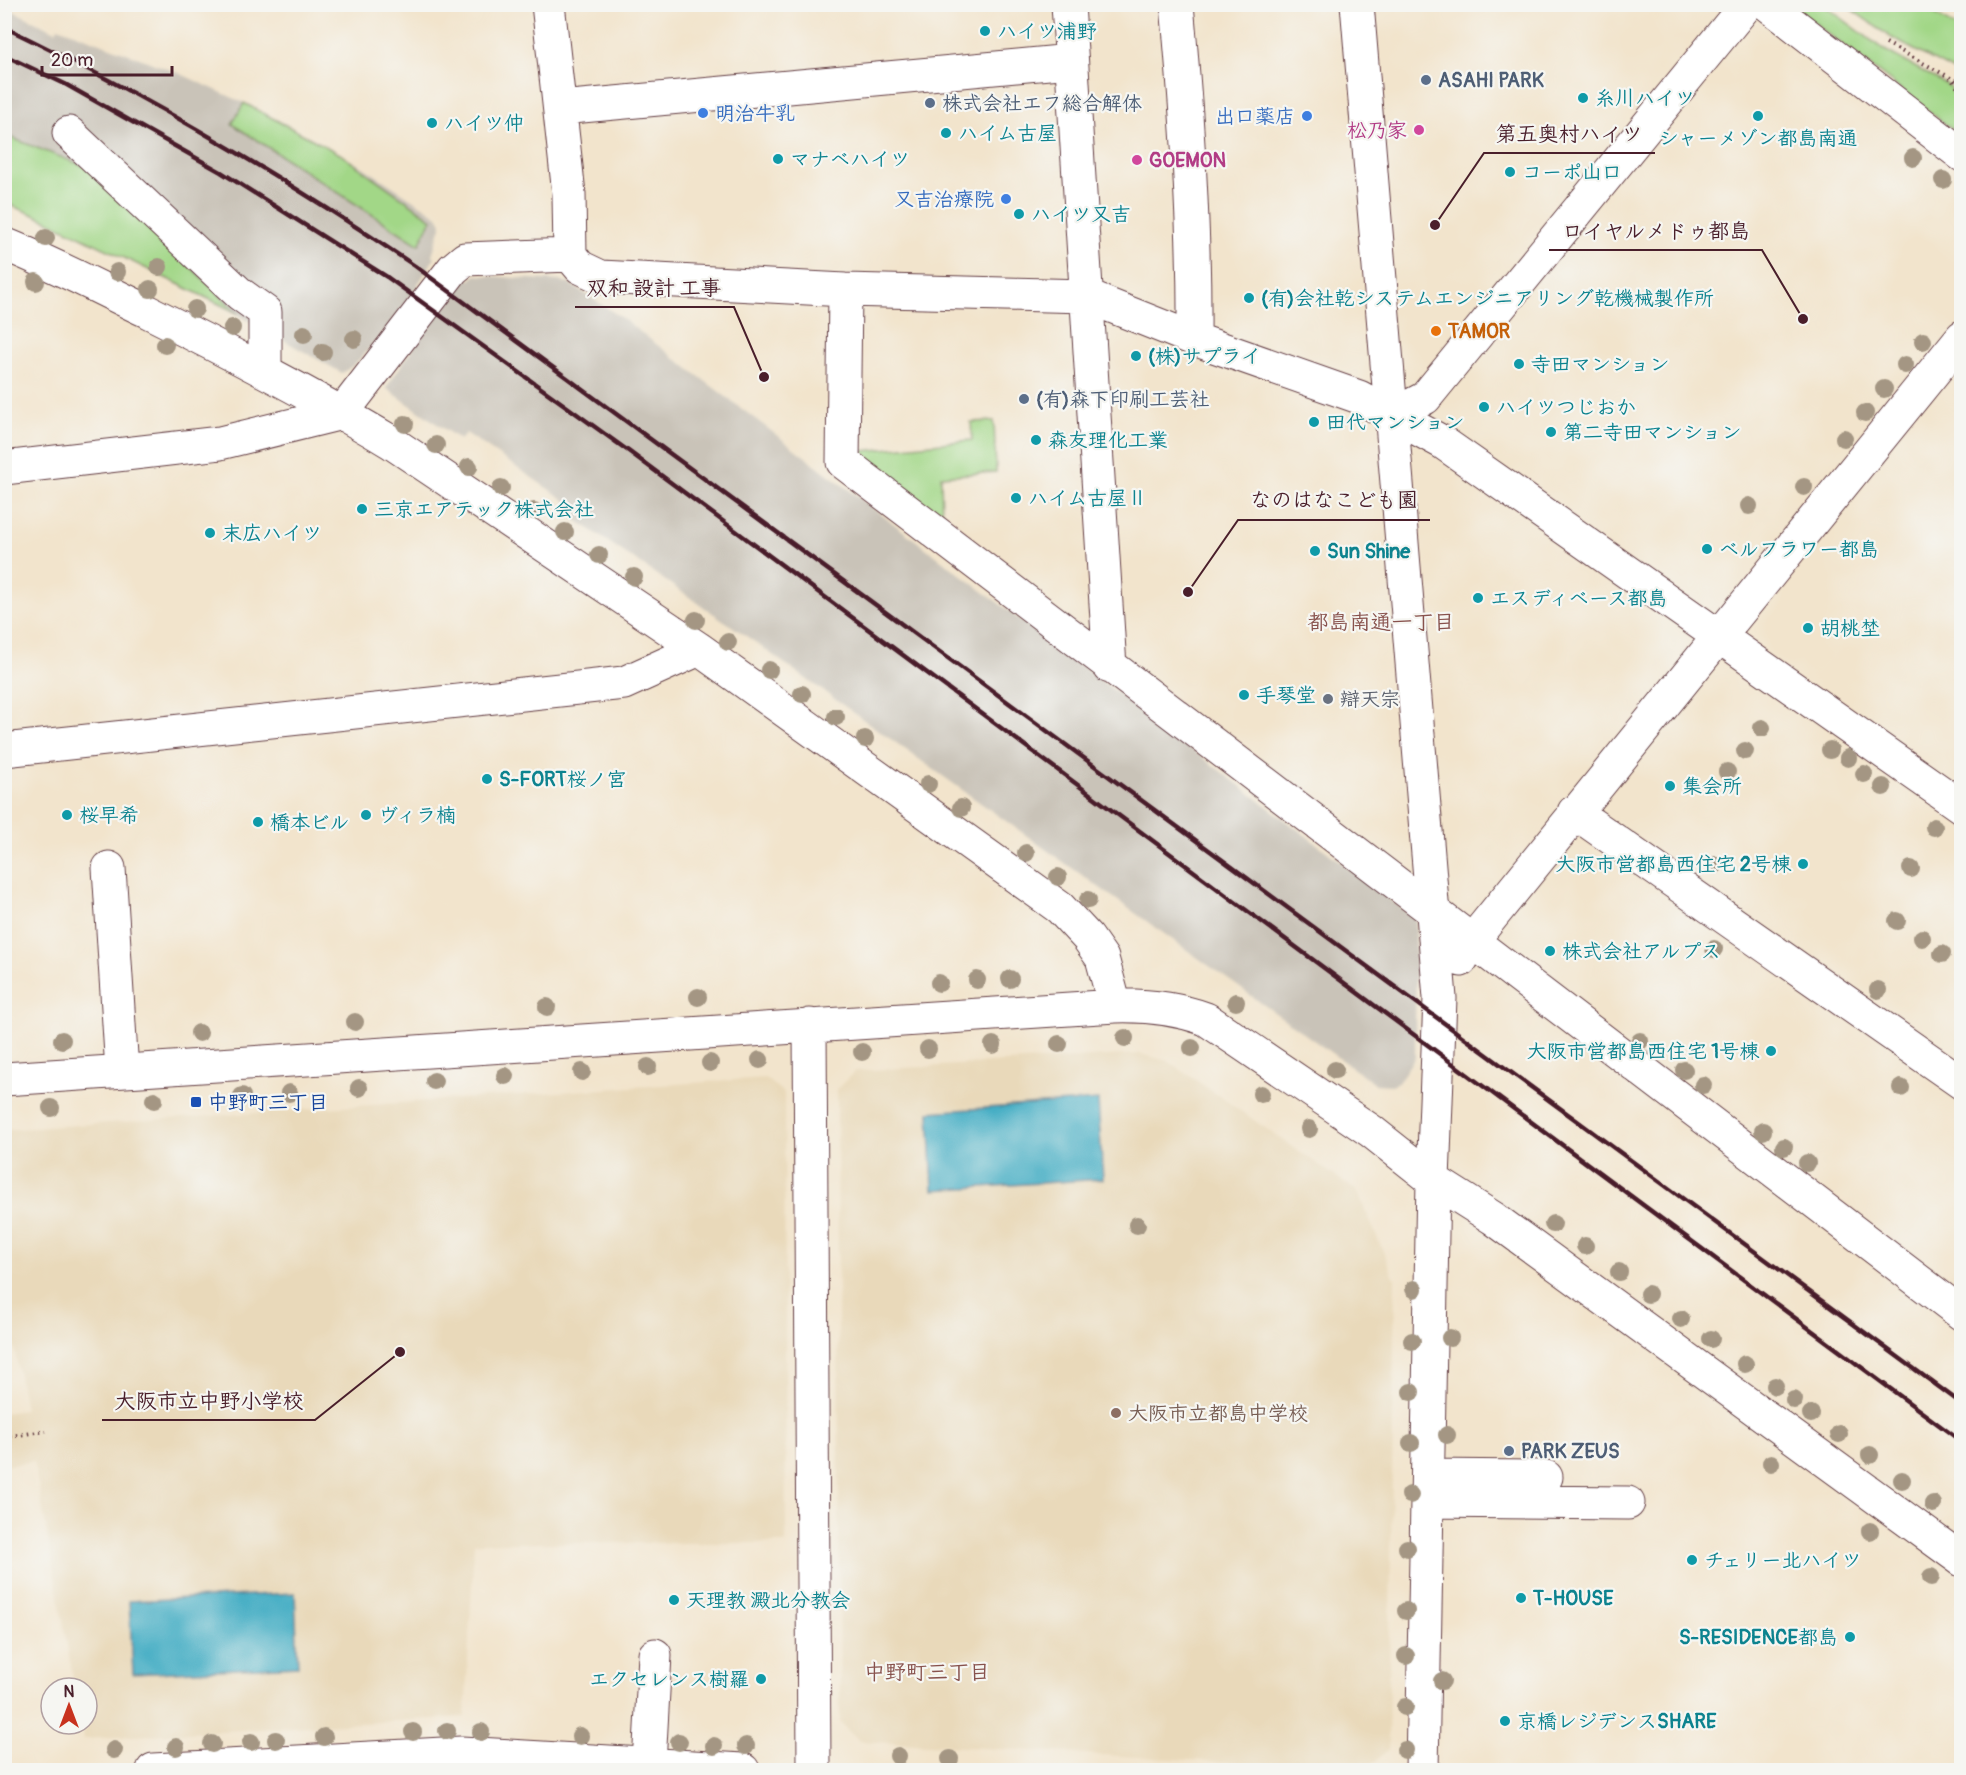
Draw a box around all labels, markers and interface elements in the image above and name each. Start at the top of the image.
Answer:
place label: ハイツ浦野 [997,19,1097,44]
marker: ハイツ浦野 [978,24,992,38]
scale bar [42,39,172,77]
text: 20 m [51,49,93,72]
place label: ASAHI PARK [1438,68,1544,93]
marker: ASAHI PARK [1419,73,1433,87]
place label: 糸川ハイツ [1595,86,1695,111]
place label: 株式会社エフ総合解体 [942,91,1142,116]
marker: 糸川ハイツ [1576,91,1590,105]
marker: 株式会社エフ総合解体 [923,96,937,110]
place label: 明治牛乳 [715,101,795,126]
place label: 出口薬店 [1215,104,1295,129]
marker: 明治牛乳 [696,106,710,120]
marker: 出口薬店 [1300,109,1314,123]
marker: シャーメゾン都島南通 [1751,109,1765,123]
place label: ハイツ仲 [444,111,524,136]
callout: 第五奥村ハイツ [1484,114,1655,153]
marker: ハイツ仲 [425,116,439,130]
place label: 松乃家 [1347,118,1407,143]
place label: ハイム古屋 [958,121,1057,146]
text: 第五奥村ハイツ [1496,121,1643,148]
marker: 松乃家 [1412,123,1426,137]
marker: ハイム古屋 [939,126,953,140]
place label: シャーメゾン都島南通 [1658,126,1858,151]
place label: マナベハイツ [790,147,910,172]
place label: GOEMON [1149,148,1226,173]
marker: マナベハイツ [771,152,785,166]
marker: GOEMON [1130,153,1144,167]
place label: コーポ山口 [1522,160,1622,185]
marker: コーポ山口 [1503,165,1517,179]
place label: 又吉治療院 [894,187,994,212]
marker: 又吉治療院 [999,192,1013,206]
place label: ハイツ又吉 [1031,202,1131,227]
marker: ハイツ又吉 [1012,207,1026,221]
callout: ロイヤルメドゥ都島 [1549,211,1762,250]
text: ロイヤルメドゥ都島 [1562,218,1750,245]
callout: 双和 設計 工事 [575,268,734,307]
text: 双和 設計 工事 [586,275,722,302]
place label: (有)会社乾システムエンジニアリング乾機械製作所 [1261,286,1714,311]
marker: (有)会社乾システムエンジニアリング乾機械製作所 [1242,291,1256,305]
place label: TAMOR [1447,319,1511,344]
marker: TAMOR [1429,324,1443,338]
place label: (株)サプライ [1148,344,1261,369]
marker: (株)サプライ [1129,349,1143,363]
place label: 寺田マンション [1531,352,1669,377]
marker: 寺田マンション [1512,357,1526,371]
place label: (有)森下印刷工芸社 [1036,387,1209,412]
marker: (有)森下印刷工芸社 [1017,392,1031,406]
place label: ハイツつじおか [1496,395,1636,420]
marker: ハイツつじおか [1477,400,1491,414]
place label: 田代マンション [1326,410,1464,435]
marker: 田代マンション [1307,415,1321,429]
place label: 第二寺田マンション [1563,420,1741,445]
marker: 第二寺田マンション [1544,425,1558,439]
place label: 森友理化工業 [1048,428,1168,453]
marker: 森友理化工業 [1029,433,1043,447]
callout: なのはなこども園 [1238,481,1430,520]
place label: ハイム古屋Ⅱ [1028,486,1147,511]
text: なのはなこども園 [1250,487,1418,514]
marker: ハイム古屋Ⅱ [1009,491,1023,505]
place label: 三京エアテック株式会社 [374,497,594,522]
marker: 三京エアテック株式会社 [355,502,369,516]
place label: 末広ハイツ [222,521,322,546]
marker: 末広ハイツ [203,526,217,540]
place label: ベルフラワー都島 [1719,537,1879,562]
place label: Sun Shine [1327,539,1411,564]
marker: ベルフラワー都島 [1700,542,1714,556]
marker: Sun Shine [1308,544,1322,558]
place label: エスディベース都島 [1490,586,1668,611]
marker: エスディベース都島 [1471,591,1485,605]
district label: 都島南通一丁目 [1308,609,1455,636]
place label: 胡桃埜 [1820,616,1880,641]
marker: 胡桃埜 [1801,621,1815,635]
place label: 手琴堂 [1256,683,1316,708]
place label: 辯天宗 [1340,687,1400,712]
marker: 手琴堂 [1237,688,1251,702]
marker: 辯天宗 [1321,692,1335,706]
place label: S-FORT桜ノ宮 [499,767,627,792]
marker: S-FORT桜ノ宮 [480,772,494,786]
place label: 集会所 [1682,774,1742,799]
marker: 集会所 [1663,779,1677,793]
place label: 桜早希 [79,803,139,828]
place label: ヴィラ楠 [378,803,456,828]
marker: 桜早希 [60,808,74,822]
marker: ヴィラ楠 [359,808,373,822]
place label: 橋本ビル [270,810,350,835]
marker: 橋本ビル [251,815,265,829]
place label: 大阪市営都島西住宅 2号棟 [1555,852,1792,877]
marker: 大阪市営都島西住宅 2号棟 [1796,857,1810,871]
place label: 株式会社アルプス [1562,939,1721,964]
marker: 株式会社アルプス [1543,944,1557,958]
place label: 大阪市営都島西住宅 1号棟 [1527,1039,1760,1064]
marker: 大阪市営都島西住宅 1号棟 [1764,1044,1778,1058]
place label: 中野町三丁目 [208,1090,328,1115]
marker: 中野町三丁目 [189,1095,203,1109]
callout: 大阪市立中野小学校 [102,1381,315,1420]
text: 大阪市立中野小学校 [115,1388,304,1415]
place label: 大阪市立都島中学校 [1128,1401,1308,1426]
marker: 大阪市立都島中学校 [1109,1406,1123,1420]
place label: PARK ZEUS [1521,1439,1620,1464]
marker: PARK ZEUS [1502,1444,1516,1458]
place label: チェリー北ハイツ [1704,1548,1862,1573]
marker: チェリー北ハイツ [1685,1553,1699,1567]
place label: T-HOUSE [1532,1586,1614,1611]
place label: 天理教 澱北分教会 [686,1588,850,1613]
marker: T-HOUSE [1514,1591,1528,1605]
marker: 天理教 澱北分教会 [667,1593,681,1607]
place label: S-RESIDENCE都島 [1679,1625,1838,1650]
marker: S-RESIDENCE都島 [1843,1630,1857,1644]
district label: 中野町三丁目 [864,1659,990,1686]
place label: エクセレンス樹羅 [589,1667,749,1692]
marker: エクセレンス樹羅 [754,1672,768,1686]
north arrow [39,1676,99,1736]
text: N [64,1682,75,1702]
place label: 京橋レジデンスSHARE [1517,1709,1717,1734]
marker: 京橋レジデンスSHARE [1498,1714,1512,1728]

